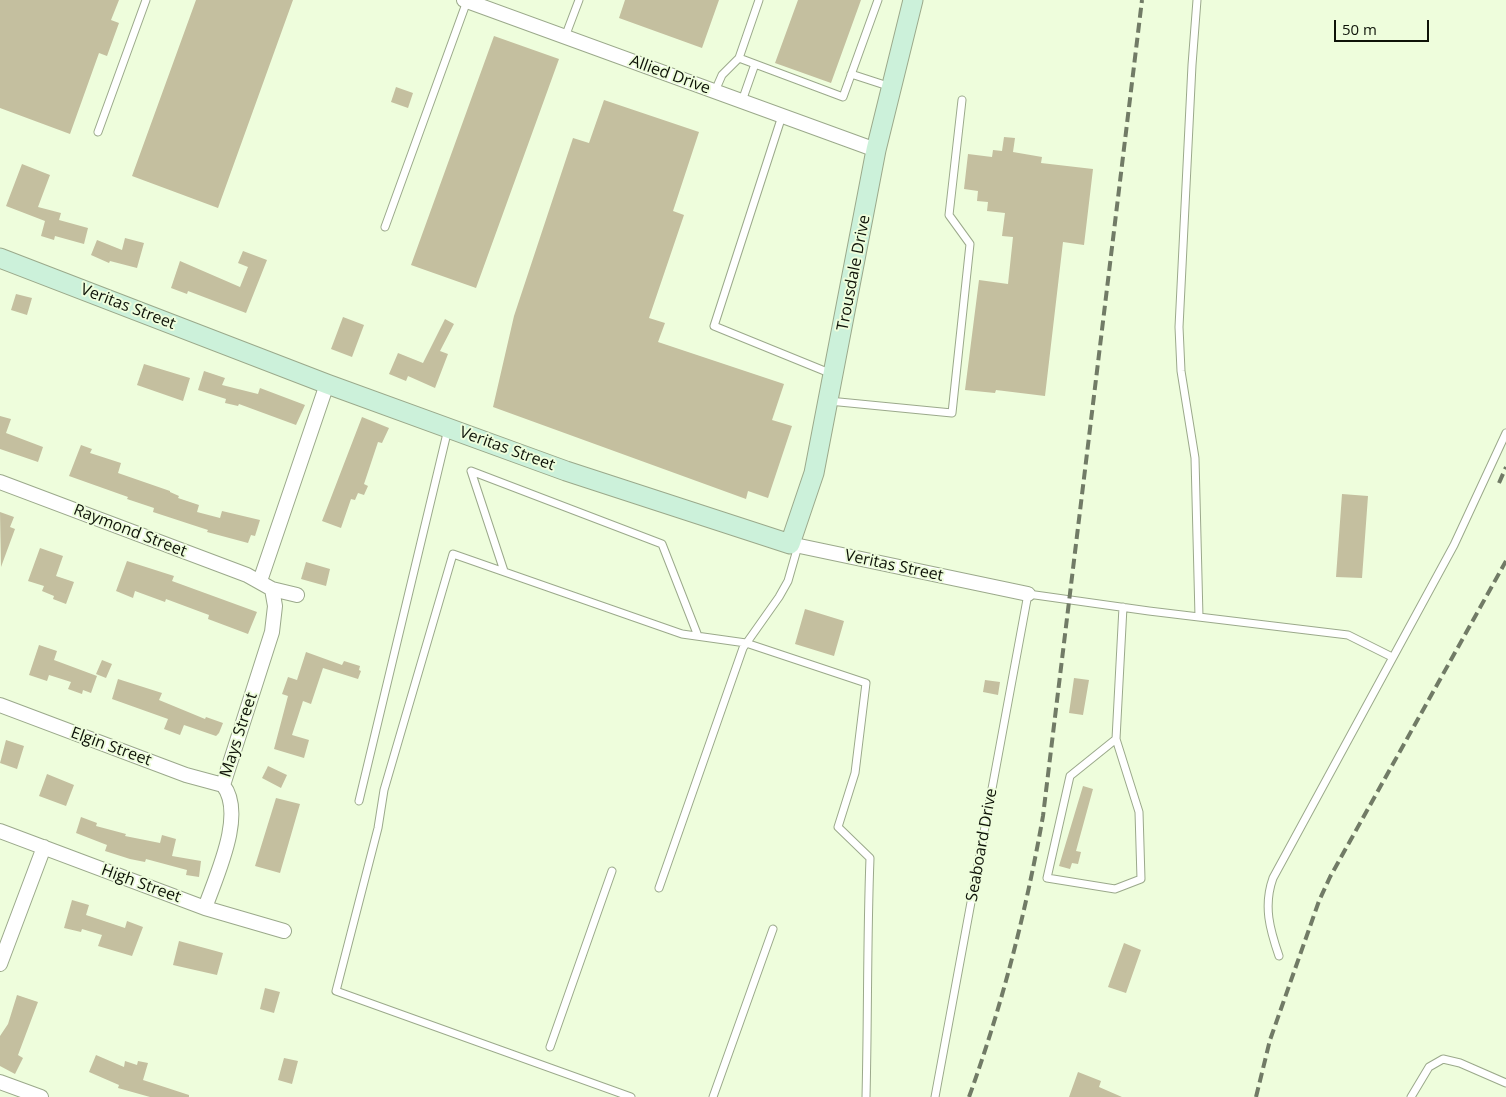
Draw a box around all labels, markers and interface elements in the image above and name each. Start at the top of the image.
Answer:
scale bar [1336,10,1431,42]
text: 50 m [1342,19,1377,39]
street label: Allied Drive [627,52,713,98]
street label: Trousdale Drive [833,214,875,332]
street label: Veritas Street [78,280,178,334]
street label: Veritas Street [457,423,557,475]
street label: Raymond Street [71,501,189,561]
street label: Veritas Street [843,546,945,586]
street label: Mays Street [216,690,262,780]
street label: Elgin Street [68,724,154,770]
street label: Seaboard Drive [963,787,1001,903]
street label: High Street [99,861,183,907]

